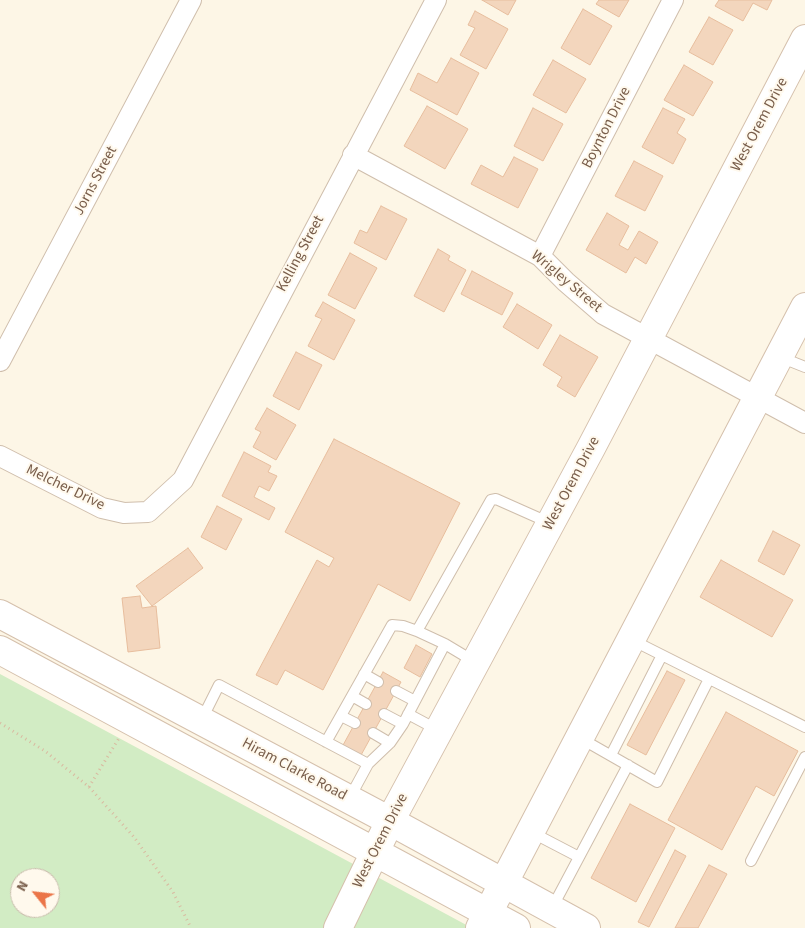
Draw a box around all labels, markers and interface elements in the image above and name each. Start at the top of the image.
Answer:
street label: West Orem Drive [728,75,792,175]
street label: Boynton Drive [579,84,635,172]
street label: Jorns Street [70,143,122,219]
street label: Kelling Street [273,213,329,295]
street label: Wrigley Street [527,247,605,317]
street label: West Orem Drive [540,434,604,534]
street label: Melcher Drive [23,461,107,515]
street label: Hiram Clarke Road [238,735,350,805]
street label: West Orem Drive [349,791,413,891]
north arrow [10,868,60,918]
text: N [12,877,34,895]

